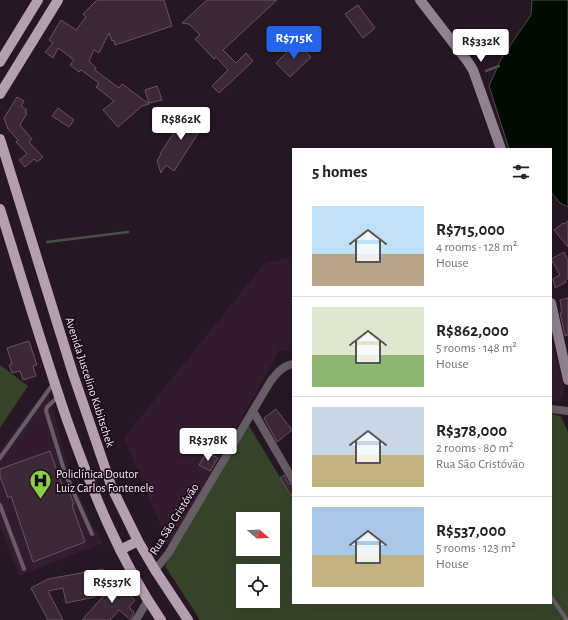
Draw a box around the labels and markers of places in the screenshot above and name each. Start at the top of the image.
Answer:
pin: R$715K [261,26,327,60]
pin: R$332K [448,29,514,63]
pin: R$862K [148,107,214,141]
pin: R$378K [175,428,241,462]
hospital icon: Policlínica Doutor Luiz Carlos Fontenele [28,468,54,501]
place label: Policlínica Doutor Luiz Carlos Fontenele [56,468,154,494]
pin: R$537K [79,570,145,604]

